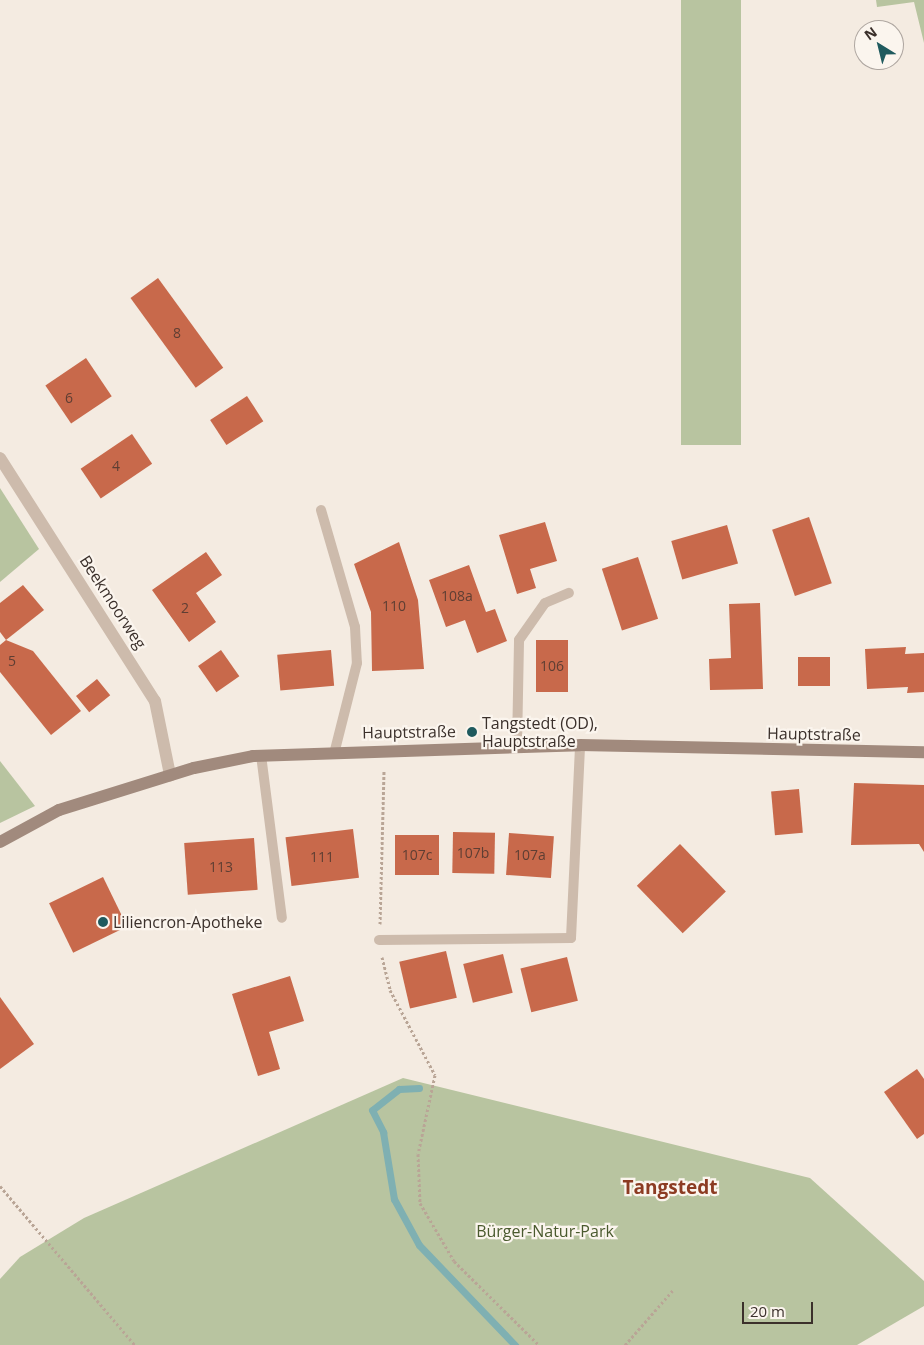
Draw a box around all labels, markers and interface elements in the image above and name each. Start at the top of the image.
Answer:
north arrow [854,20,904,70]
text: N [860,22,881,44]
house number: 8 [173,325,181,341]
house number: 6 [65,390,73,406]
house number: 4 [112,458,120,474]
street label: Beekmoorweg [76,552,150,652]
house number: 108a [441,588,473,604]
house number: 110 [382,598,406,614]
house number: 2 [181,600,189,616]
house number: 5 [8,653,16,669]
house number: 106 [540,658,564,674]
place label: Tangstedt (OD), Hauptstraße [482,713,598,751]
street label: Hauptstraße [362,722,456,742]
street label: Hauptstraße [767,724,861,744]
marker: Tangstedt (OD), Hauptstraße [466,726,478,738]
house number: 107b [457,845,489,861]
house number: 107c [402,847,432,863]
house number: 107a [514,847,546,863]
house number: 111 [310,849,334,865]
house number: 113 [209,859,233,875]
place label: Liliencron-Apotheke [113,912,262,932]
marker: Liliencron-Apotheke [97,916,109,928]
district label: Tangstedt [623,1177,717,1199]
park label: Bürger-Natur-Park [476,1221,614,1241]
scale bar [744,1292,815,1324]
text: 20 m [750,1301,785,1321]

